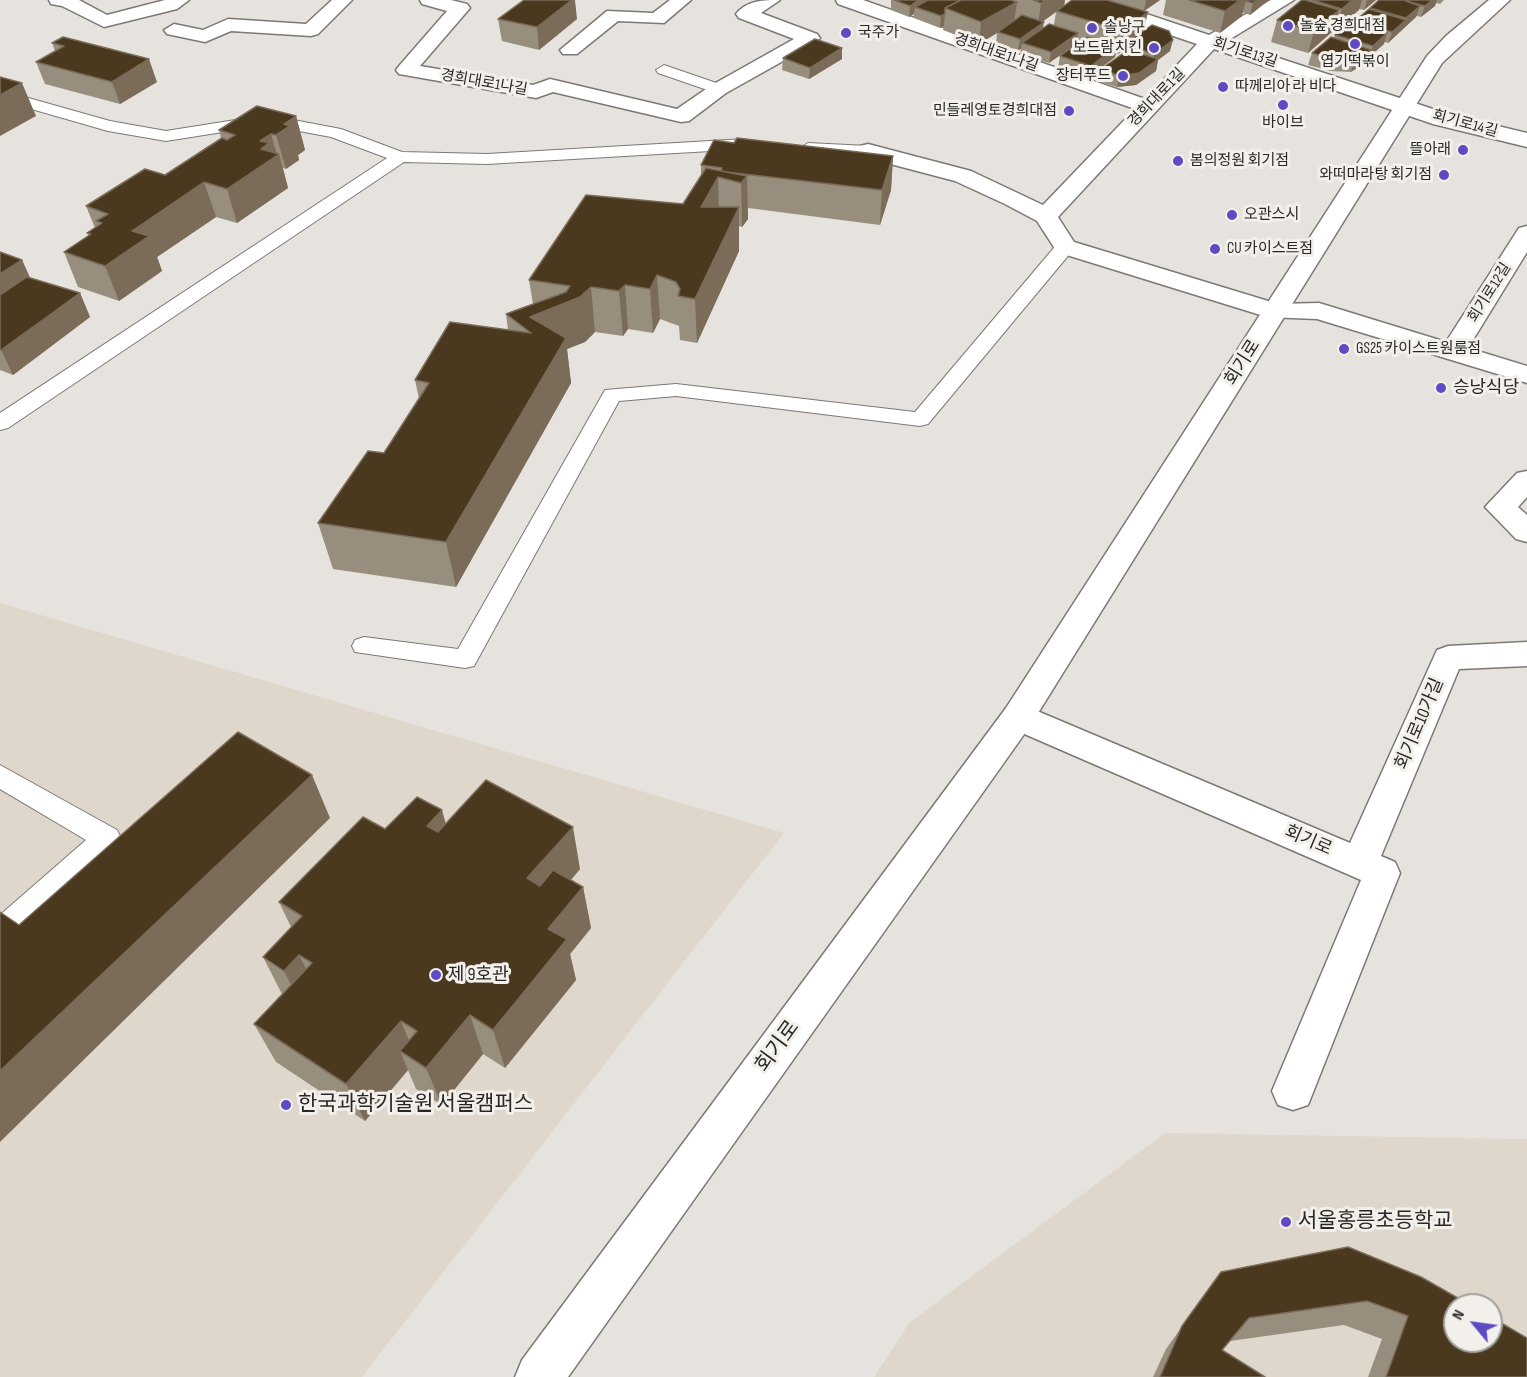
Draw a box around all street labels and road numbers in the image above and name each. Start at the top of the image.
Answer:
street label: 경희대로1나길 [951,30,1041,76]
street label: 회기로13길 [1210,34,1280,72]
street label: 경희대로1길 [1125,65,1189,131]
street label: 경희대로1나길 [439,66,529,100]
street label: 회기로14길 [1430,107,1500,141]
street label: 회기로12길 [1465,260,1515,326]
street label: 회기로 [1221,336,1265,390]
street label: 회기로10가길 [1391,675,1449,773]
street label: 회기로 [1281,821,1335,861]
street label: 회기로 [751,1016,805,1078]

